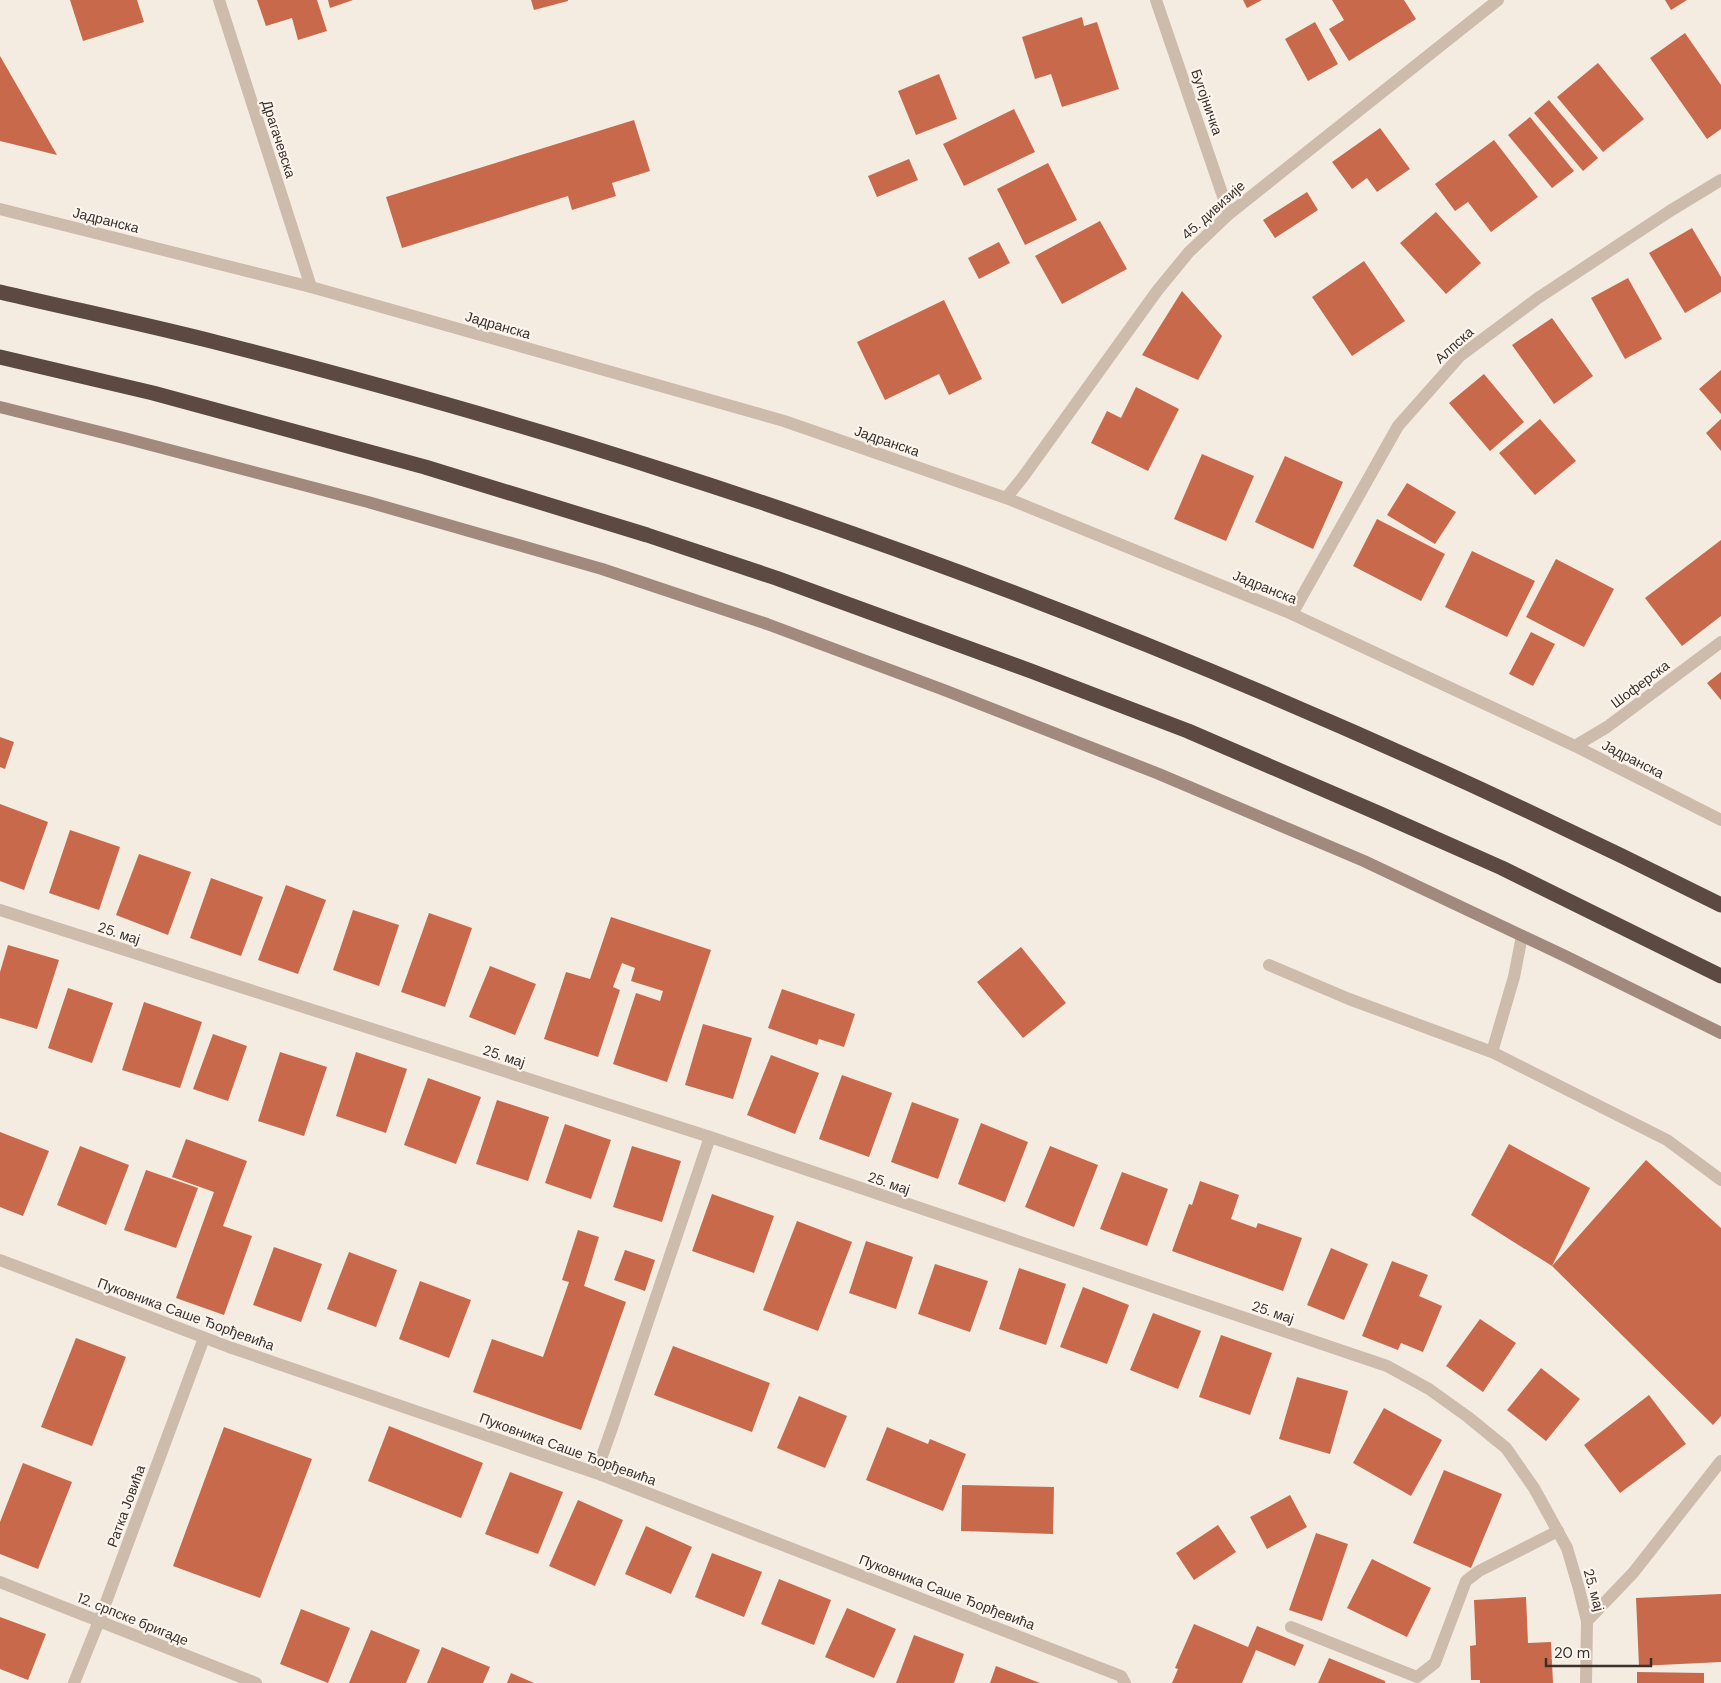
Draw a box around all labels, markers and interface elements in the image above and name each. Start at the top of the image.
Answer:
street label: Бугојничка [1187,67,1227,138]
street label: Драгачевска [258,98,300,180]
street label: 45. дивизије [1177,176,1249,243]
street label: Јадранска [71,203,141,237]
street label: Јадранска [463,307,533,343]
street label: Алпска [1431,323,1477,367]
street label: Јадранска [852,422,922,461]
street label: Јадранска [1230,566,1300,608]
street label: Шоферска [1607,656,1673,712]
street label: Јадранска [1599,736,1667,782]
street label: 25. мај [95,918,143,948]
street label: 25. мај [480,1041,528,1071]
street label: 25. мај [865,1167,913,1199]
street label: Пуковника Саше Ђорђевића [95,1274,277,1354]
street label: 25. мај [1249,1296,1297,1328]
street label: Пуковника Саше Ђорђевића [477,1409,659,1489]
street label: Ратка Јовића [103,1462,149,1550]
street label: Пуковника Саше Ђорђевића [857,1550,1038,1634]
street label: 25. мај [1580,1567,1608,1613]
street label: 12. српске бригаде [75,1589,191,1650]
scale bar [1546,1636,1651,1668]
text: 20 m [1554,1643,1590,1663]

